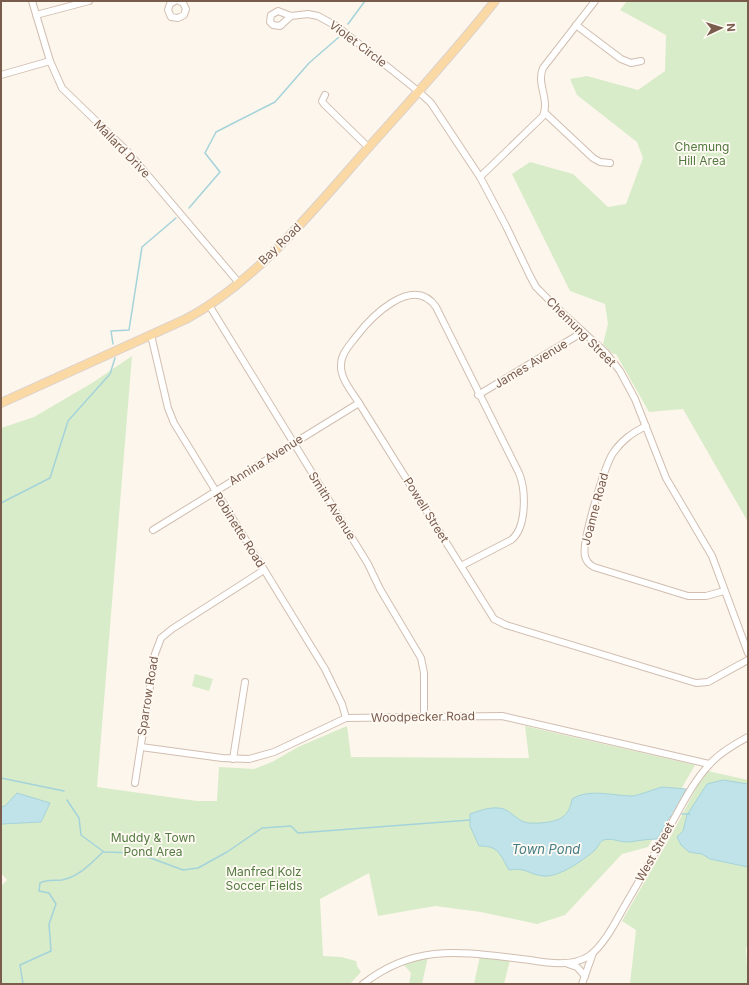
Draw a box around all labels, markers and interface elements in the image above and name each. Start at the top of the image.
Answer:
north arrow [701,8,741,48]
street label: Violet Circle [326,17,390,70]
text: N [724,23,738,32]
street label: Mallard Drive [91,116,154,181]
park label: Chemung Hill Area [675,139,729,168]
street label: Bay Road [255,220,304,268]
street label: Chemung Street [543,294,619,370]
street label: James Avenue [491,336,570,391]
street label: Annina Avenue [226,431,306,488]
street label: Smith Avenue [305,469,359,543]
street label: Joanne Road [578,471,611,547]
street label: Powell Street [400,474,452,545]
street label: Robinette Road [210,489,269,570]
street label: Sparrow Road [134,655,161,737]
street label: Woodpecker Road [371,708,475,725]
street label: West Street [632,819,677,884]
park label: Muddy & Town Pond Area [111,830,195,859]
water label: Town Pond [512,841,580,857]
park label: Manfred Kolz Soccer Fields [225,864,303,893]

